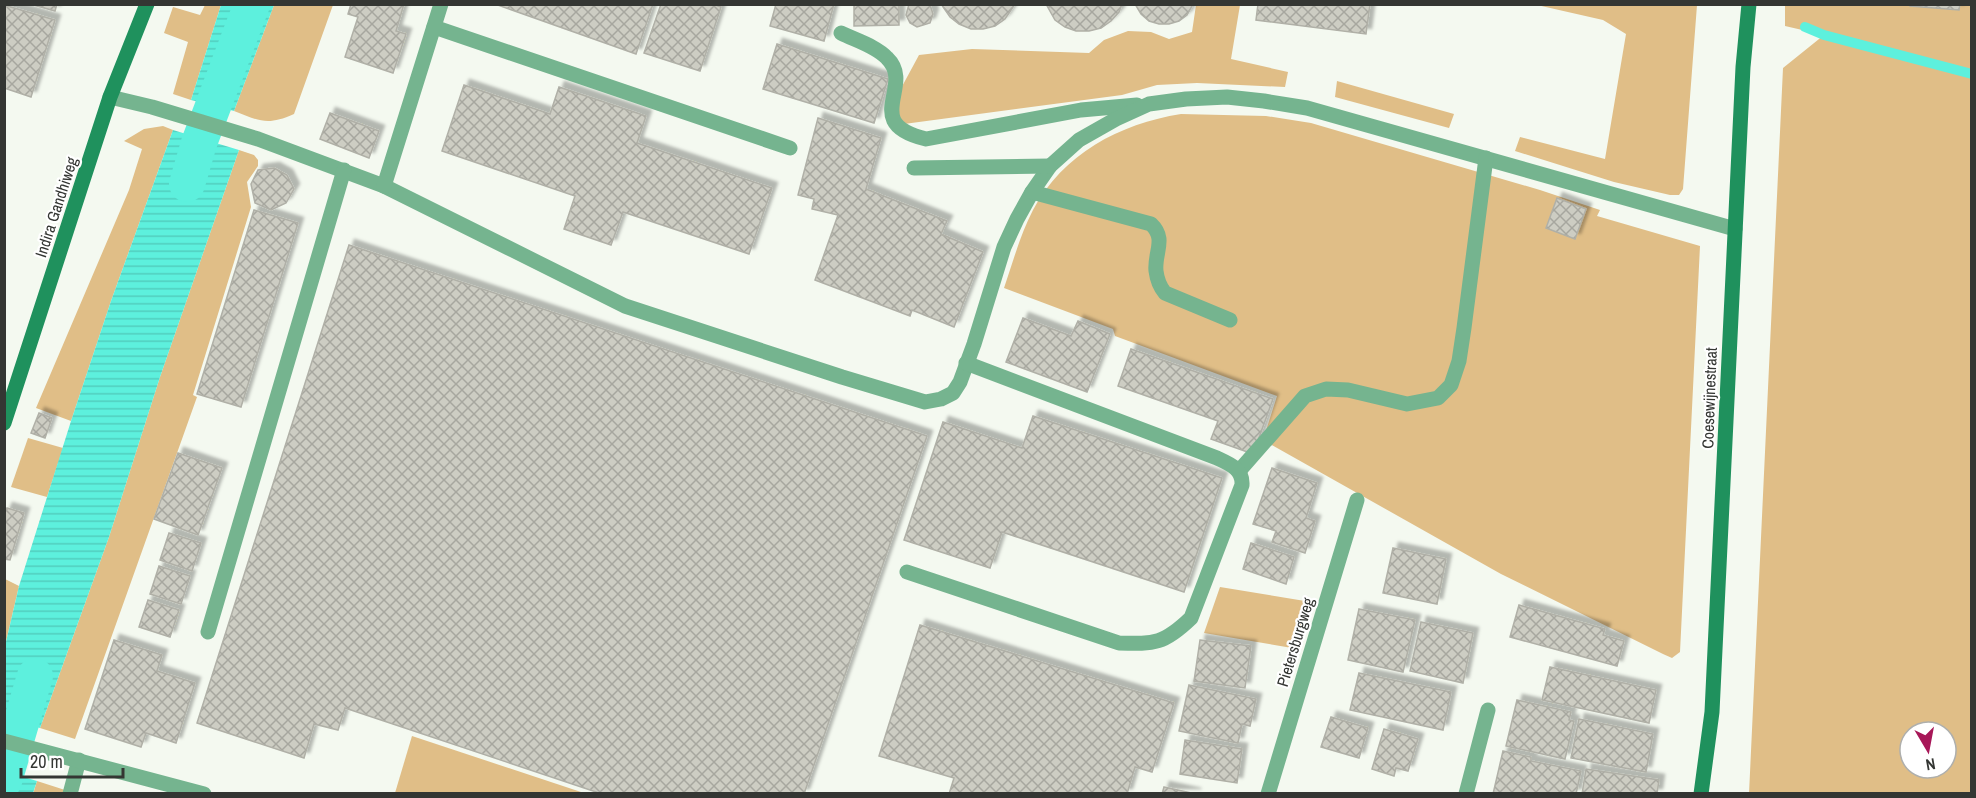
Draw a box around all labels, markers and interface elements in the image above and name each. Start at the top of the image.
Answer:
street label: Indira Gandhiweg [29,153,83,260]
street label: Coesewijnestraat [1696,347,1722,449]
street label: Pietersburgweg [1271,594,1319,689]
north arrow [1898,720,1958,780]
scale bar [21,741,123,779]
text: 20 m [30,749,63,774]
text: N [1924,753,1937,776]

